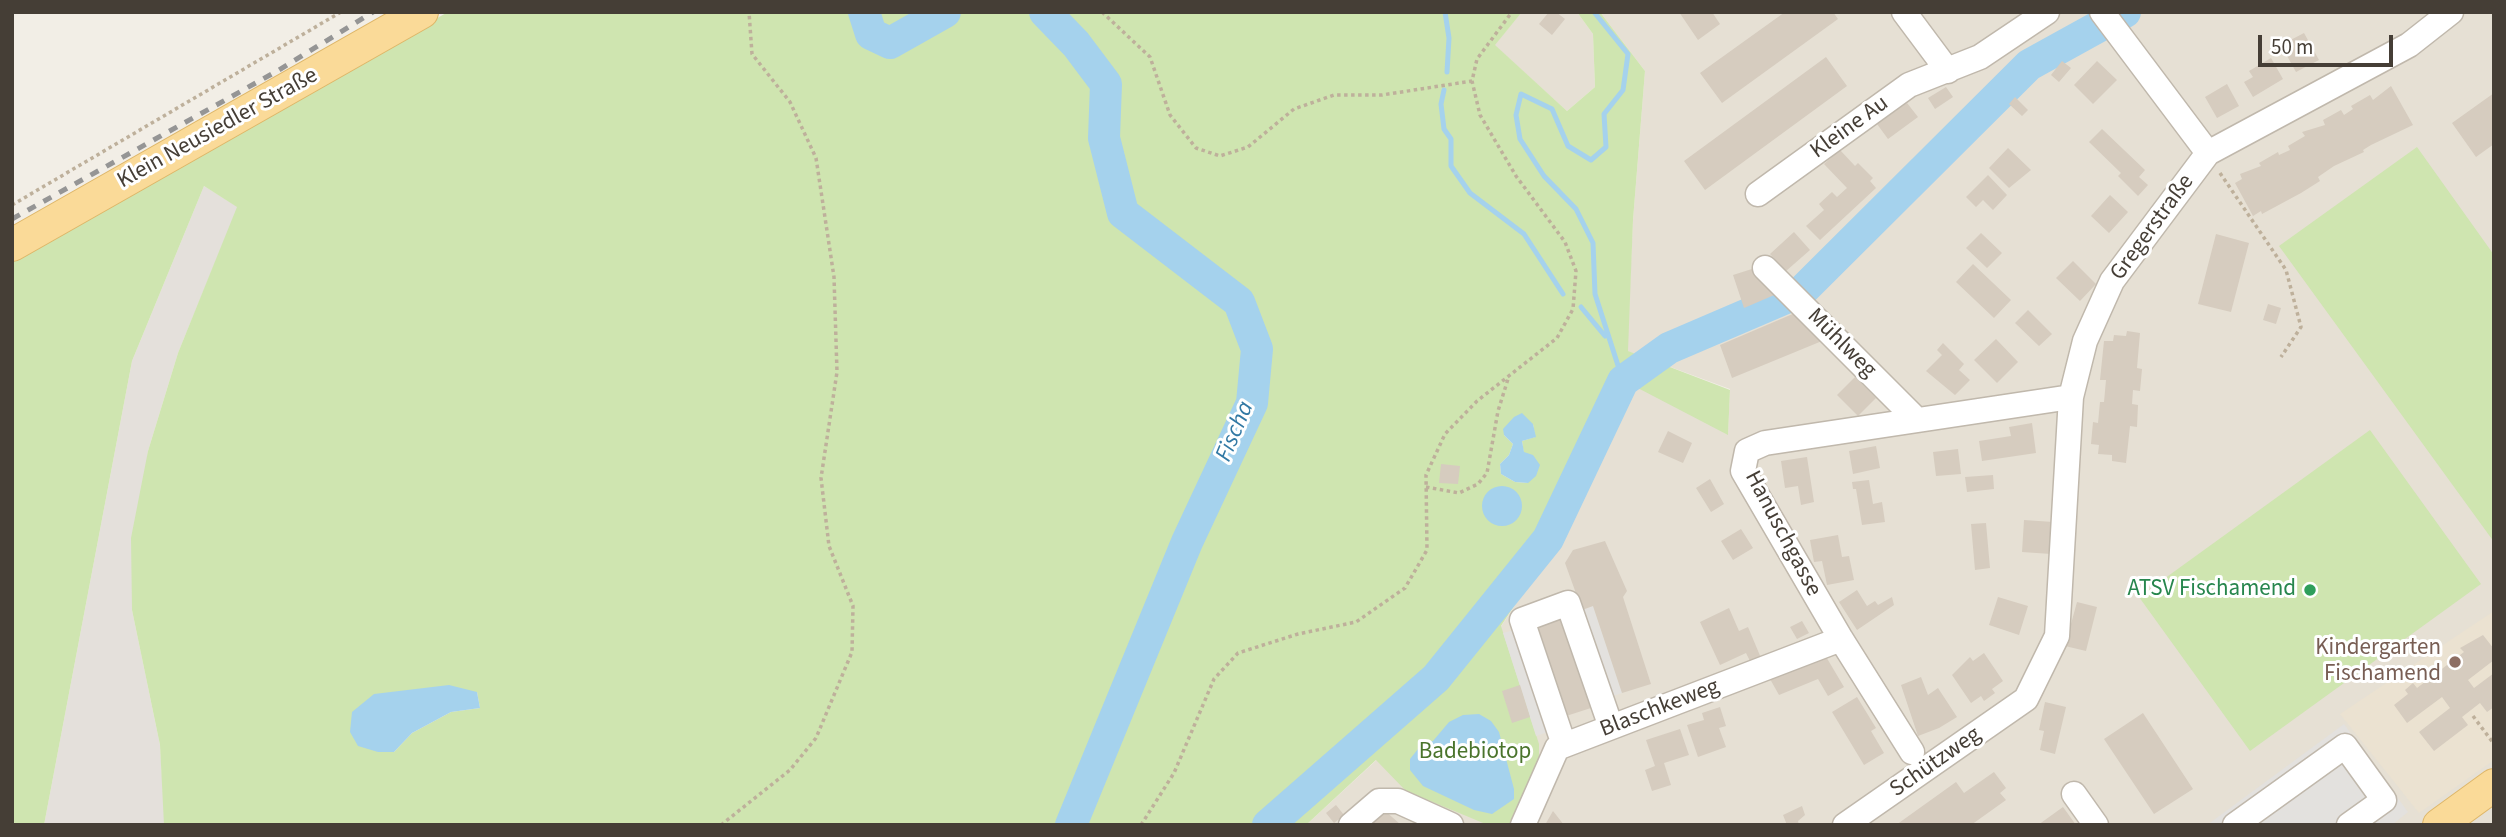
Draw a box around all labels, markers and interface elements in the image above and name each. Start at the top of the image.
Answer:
scale bar [2261,21,2396,65]
text: 50 m [2271,32,2313,62]
street label: Klein Neusiedler Straße [113,62,323,196]
street label: Kleine Au [1806,90,1894,166]
street label: Gregerstraße [2105,170,2201,286]
street label: Mühlweg [1801,304,1881,384]
water label: Fischa [1211,398,1261,466]
street label: Hanuschgasse [1737,467,1827,601]
place label: ATSV Fischamend [2128,576,2296,604]
marker: ATSV Fischamend [2302,582,2318,598]
place label: Kindergarten Fischamend [2315,635,2441,689]
marker: Kindergarten Fischamend [2447,654,2463,670]
street label: Blaschkeweg [1597,674,1723,744]
street label: Schützweg [1885,722,1987,804]
park label: Badebiotop [1419,739,1531,767]

